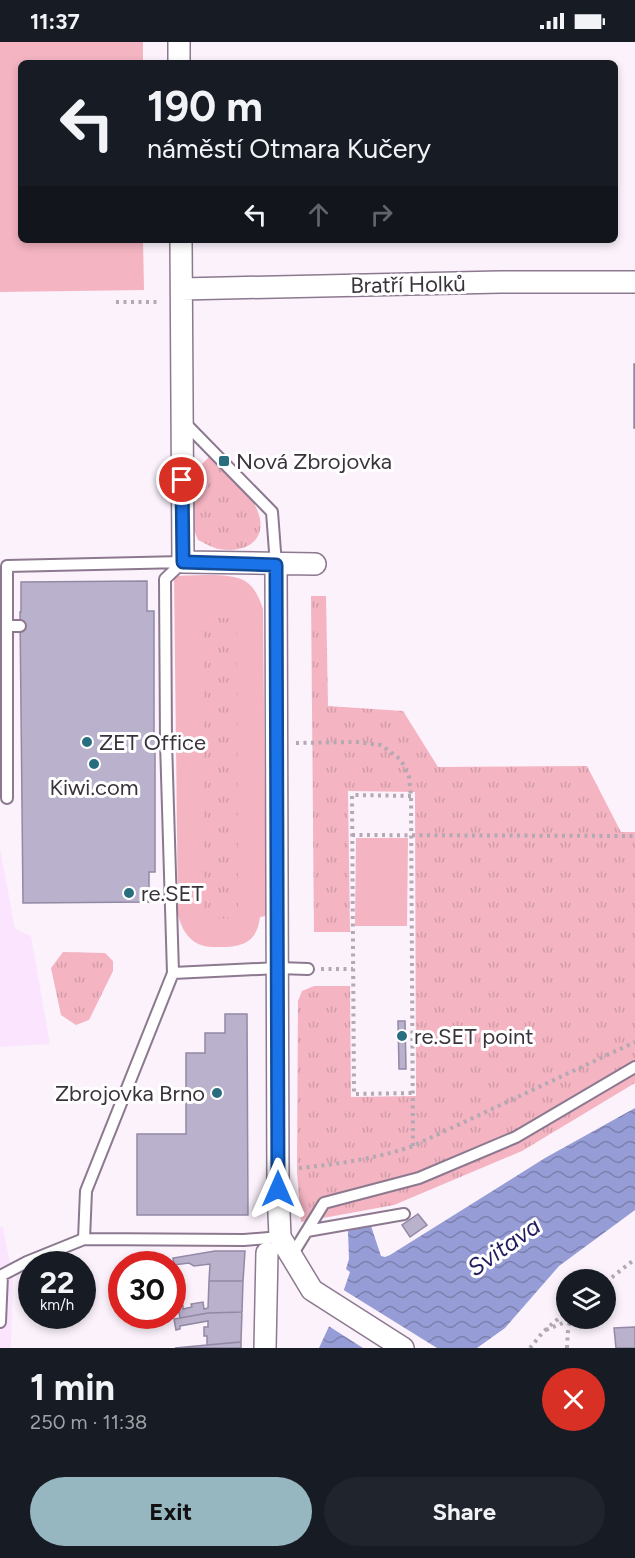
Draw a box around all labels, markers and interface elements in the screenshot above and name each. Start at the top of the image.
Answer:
text: 11:37 [30,8,80,35]
text: 190 m [147,81,263,132]
icon: left [48,84,126,162]
text: náměstí Otmara Kučery [147,132,431,165]
icon: left [239,198,272,231]
icon: ahead [302,198,335,231]
icon: right [365,198,398,231]
street label: Bratří Holků [350,270,466,299]
place label: Nová Zbrojovka [236,448,392,475]
pin [156,454,207,505]
marker: Nová Zbrojovka [217,454,231,468]
icon: arrive [165,463,198,496]
place label: ZET Office [99,729,206,756]
marker: ZET Office [80,735,94,749]
marker: Kiwi.com [87,757,101,771]
place label: Kiwi.com [50,774,138,801]
place label: re.SET [141,880,204,907]
marker: re.SET [122,886,136,900]
place label: re.SET point [414,1023,534,1050]
marker: re.SET point [395,1029,409,1043]
place label: Zbrojovka Brno [55,1080,205,1107]
marker: Zbrojovka Brno [210,1086,224,1100]
position arrow [246,1157,310,1221]
water label: Svitava [462,1211,546,1282]
speed limit sign: 30 [108,1251,186,1329]
text: 22 [40,1264,74,1301]
map controls [556,1269,616,1329]
button: layers [556,1269,616,1329]
text: km/h [40,1296,74,1314]
text: 1 min [30,1366,115,1409]
button: close [542,1368,605,1431]
text: 250 m · 11:38 [30,1410,147,1434]
button: Exit [30,1477,312,1546]
button: Share [324,1477,605,1546]

